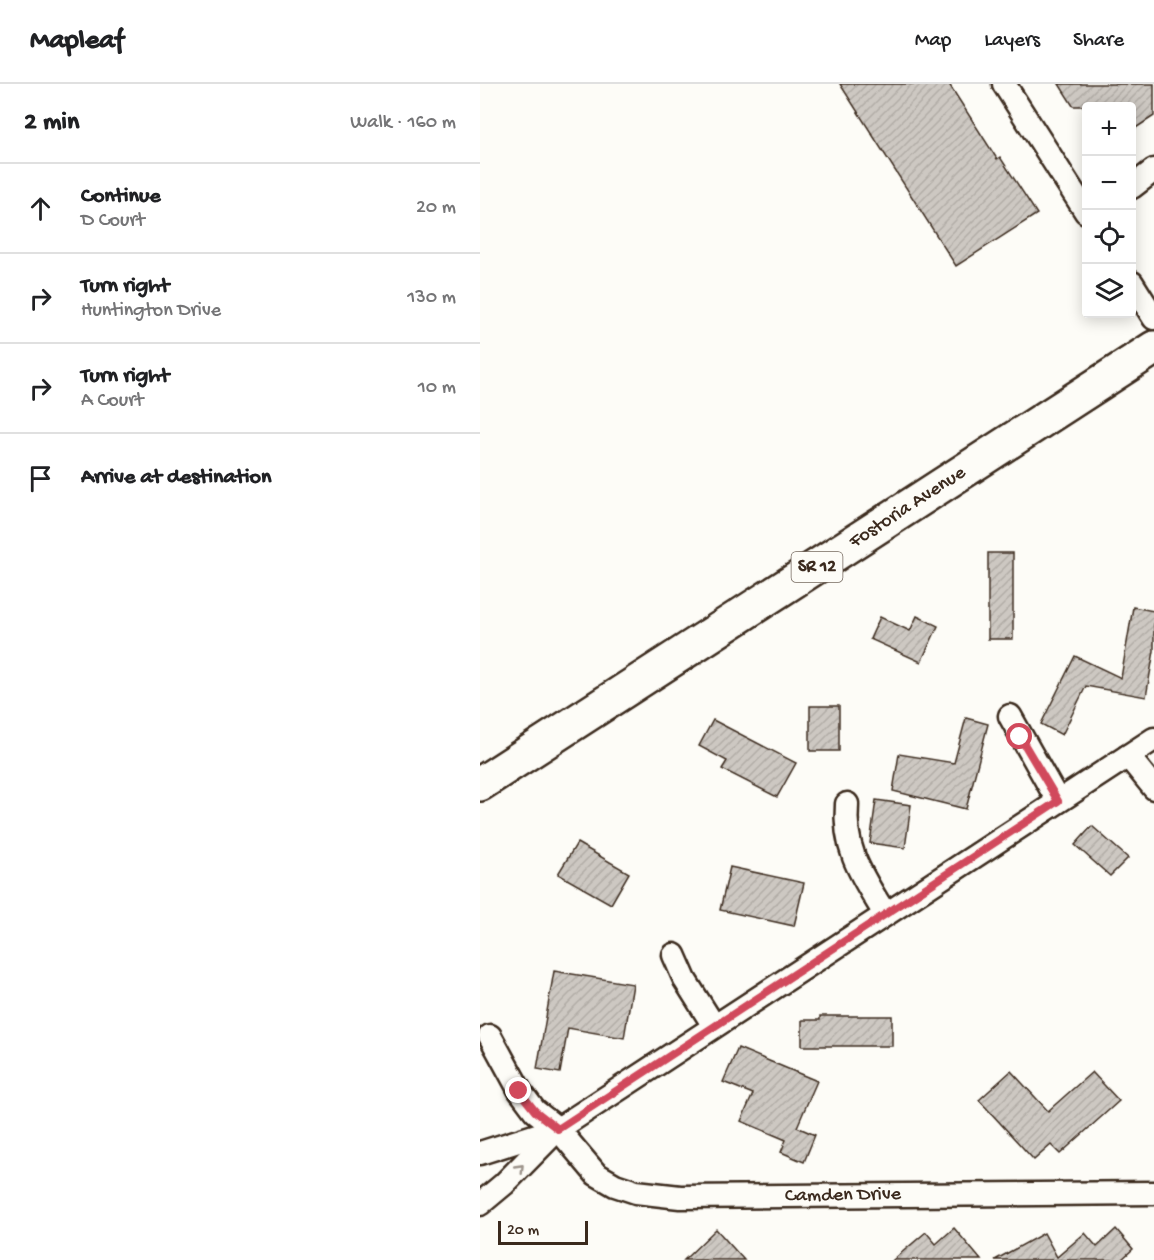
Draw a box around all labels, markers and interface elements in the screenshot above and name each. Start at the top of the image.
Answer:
text: Mapleaf [30,25,124,58]
text: Map [915,29,951,54]
text: Layers [984,29,1040,54]
text: Share [1073,29,1124,54]
map controls [1082,102,1136,318]
button: + [1082,102,1136,156]
text: 2 min [24,108,79,139]
text: Walk · 160 m [350,112,456,135]
button: − [1082,156,1136,210]
text: Continue [81,184,161,210]
icon: ahead [24,192,57,225]
text: 20 m [416,197,456,220]
text: D Court [81,210,145,233]
button: locate [1082,210,1136,264]
button: layers [1082,264,1136,318]
text: Turn right [81,274,169,300]
icon: right [24,282,57,315]
text: 130 m [407,287,456,310]
text: Huntington Drive [81,300,221,323]
text: Turn right [81,364,169,390]
icon: right [24,372,57,405]
text: 10 m [418,377,456,400]
text: A Court [81,390,143,413]
icon: arrive [24,462,57,495]
street label: Fostoria Avenue [845,462,971,555]
text: Arrive at destination [81,465,271,491]
road number: SR 12 [792,552,842,582]
route start [1006,723,1032,749]
route end [505,1077,531,1103]
one-way arrow [513,1164,524,1174]
street label: Camden Drive [785,1183,902,1209]
scale bar [498,1218,588,1246]
text: 20 m [507,1222,539,1241]

